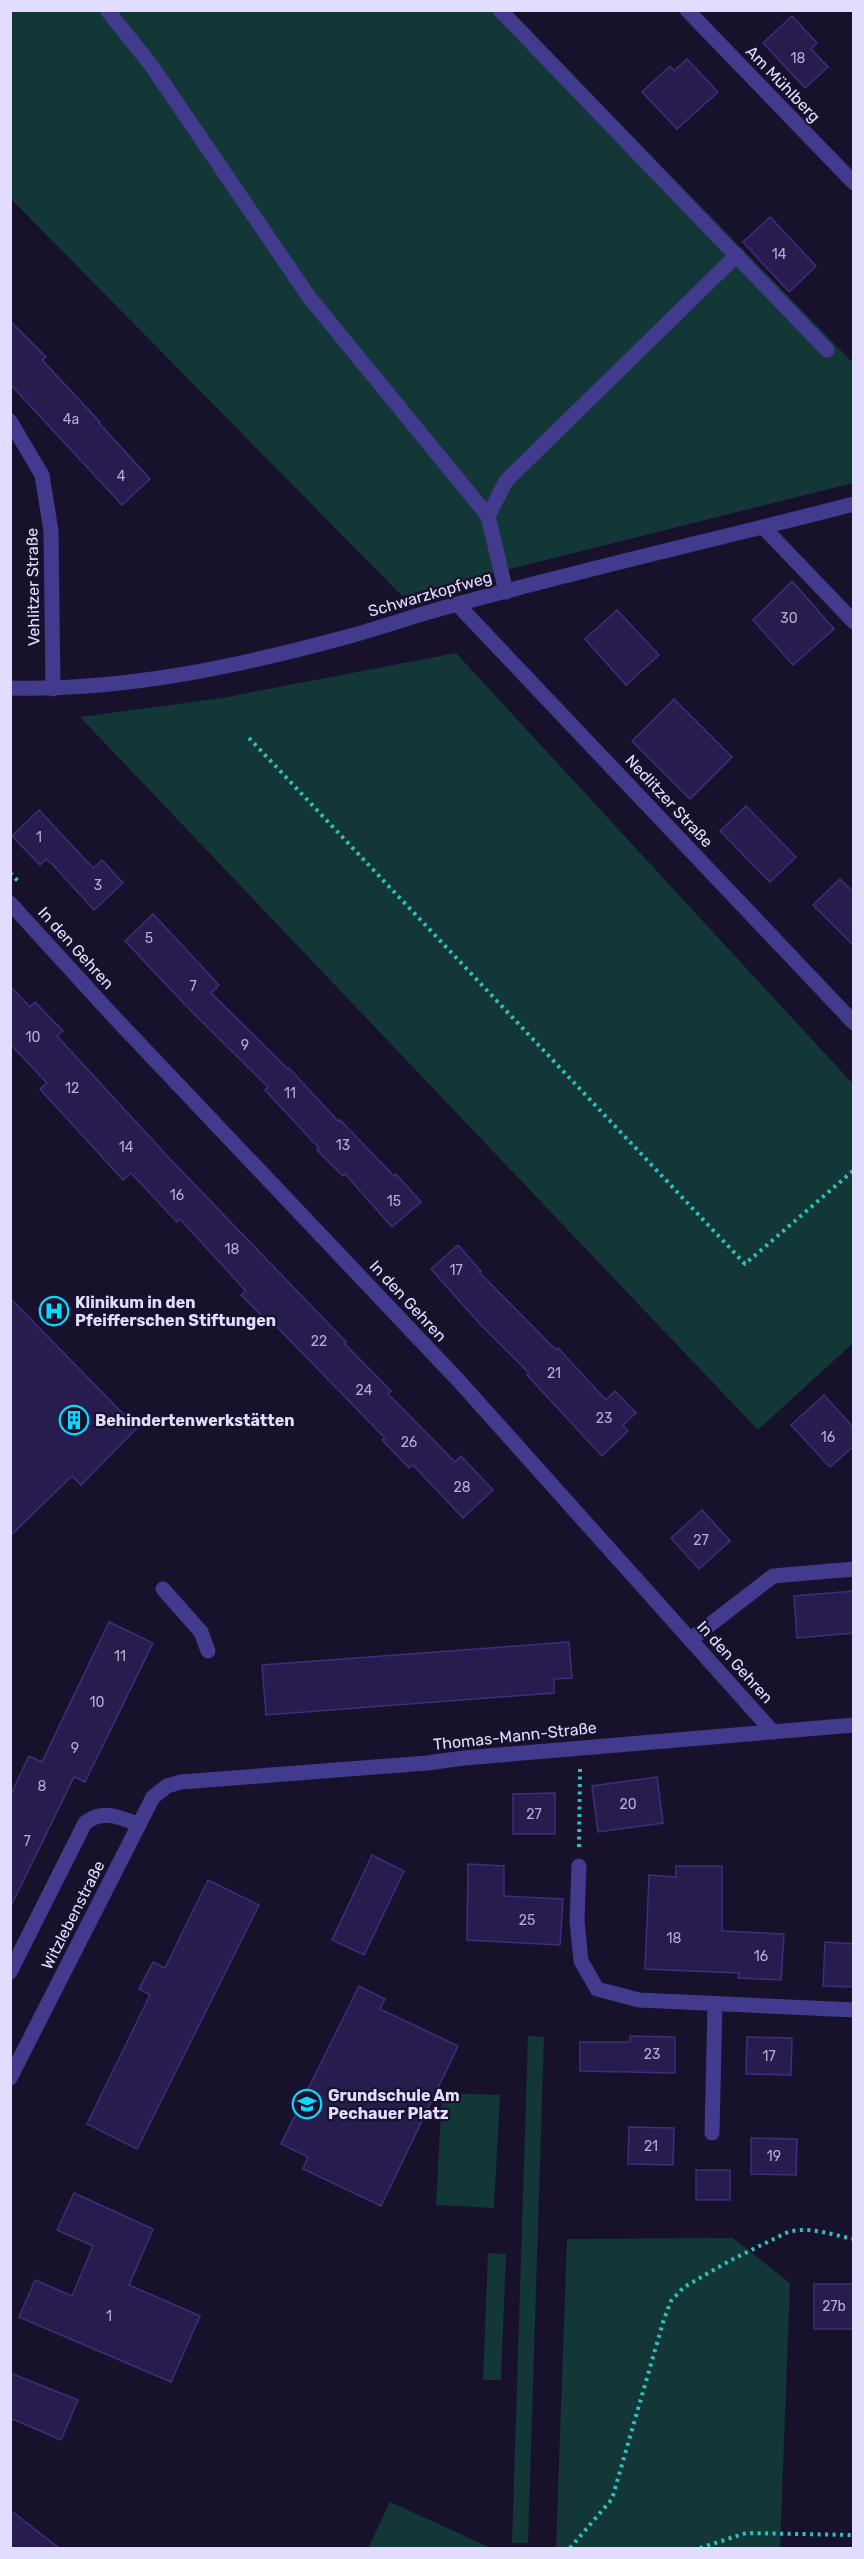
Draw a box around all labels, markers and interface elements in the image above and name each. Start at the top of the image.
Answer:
street label: Am Mühlberg [742,42,824,126]
house number: 18 [791,50,806,67]
house number: 14 [772,246,787,263]
house number: 4a [63,411,79,428]
house number: 4 [117,468,126,485]
street label: Vehlitzer Straße [22,528,44,646]
street label: Schwarzkopfweg [366,567,494,621]
house number: 30 [780,610,798,627]
street label: Nedlitzer Straße [621,751,717,851]
house number: 1 [36,829,42,846]
house number: 3 [94,877,102,894]
street label: In den Gehren [34,903,118,993]
house number: 5 [145,930,153,947]
house number: 7 [189,978,197,995]
house number: 10 [26,1029,41,1046]
house number: 9 [241,1037,249,1054]
house number: 12 [65,1080,79,1097]
house number: 11 [284,1085,296,1102]
house number: 13 [336,1137,350,1154]
house number: 14 [119,1139,134,1156]
house number: 16 [170,1187,184,1204]
house number: 15 [387,1193,401,1210]
house number: 18 [225,1241,240,1258]
street label: In den Gehren [365,1256,451,1346]
house number: 17 [449,1262,463,1279]
place label: Klinikum in den Pfeifferschen Stiftungen [75,1293,276,1330]
hospital icon: Klinikum in den Pfeifferschen Stiftungen [38,1295,70,1327]
house number: 22 [311,1333,327,1350]
house number: 21 [547,1365,561,1382]
house number: 24 [356,1382,373,1399]
building icon: Behindertenwerkstätten [58,1404,90,1436]
house number: 23 [596,1410,612,1427]
place label: Behindertenwerkstätten [95,1411,295,1430]
house number: 16 [821,1429,835,1446]
house number: 26 [401,1434,417,1451]
house number: 28 [453,1479,471,1496]
house number: 27 [693,1532,709,1549]
street label: In den Gehren [693,1617,777,1707]
house number: 11 [114,1648,126,1665]
house number: 10 [90,1694,105,1711]
street label: Thomas-Mann-Straße [432,1718,598,1754]
house number: 9 [71,1740,79,1757]
house number: 8 [38,1778,47,1795]
house number: 20 [619,1796,637,1813]
house number: 27 [526,1806,542,1823]
house number: 7 [23,1833,31,1850]
street label: Witzlebenstraße [37,1857,109,1973]
house number: 25 [519,1912,535,1929]
house number: 18 [667,1930,682,1947]
house number: 16 [754,1948,768,1965]
house number: 23 [644,2046,660,2063]
house number: 17 [762,2048,776,2065]
place label: Grundschule Am Pechauer Platz [328,2086,460,2123]
school or university icon: Grundschule Am Pechauer Platz [291,2088,323,2120]
house number: 21 [644,2138,658,2155]
house number: 19 [767,2148,781,2165]
house number: 27b [822,2298,846,2315]
house number: 1 [106,2308,112,2325]

